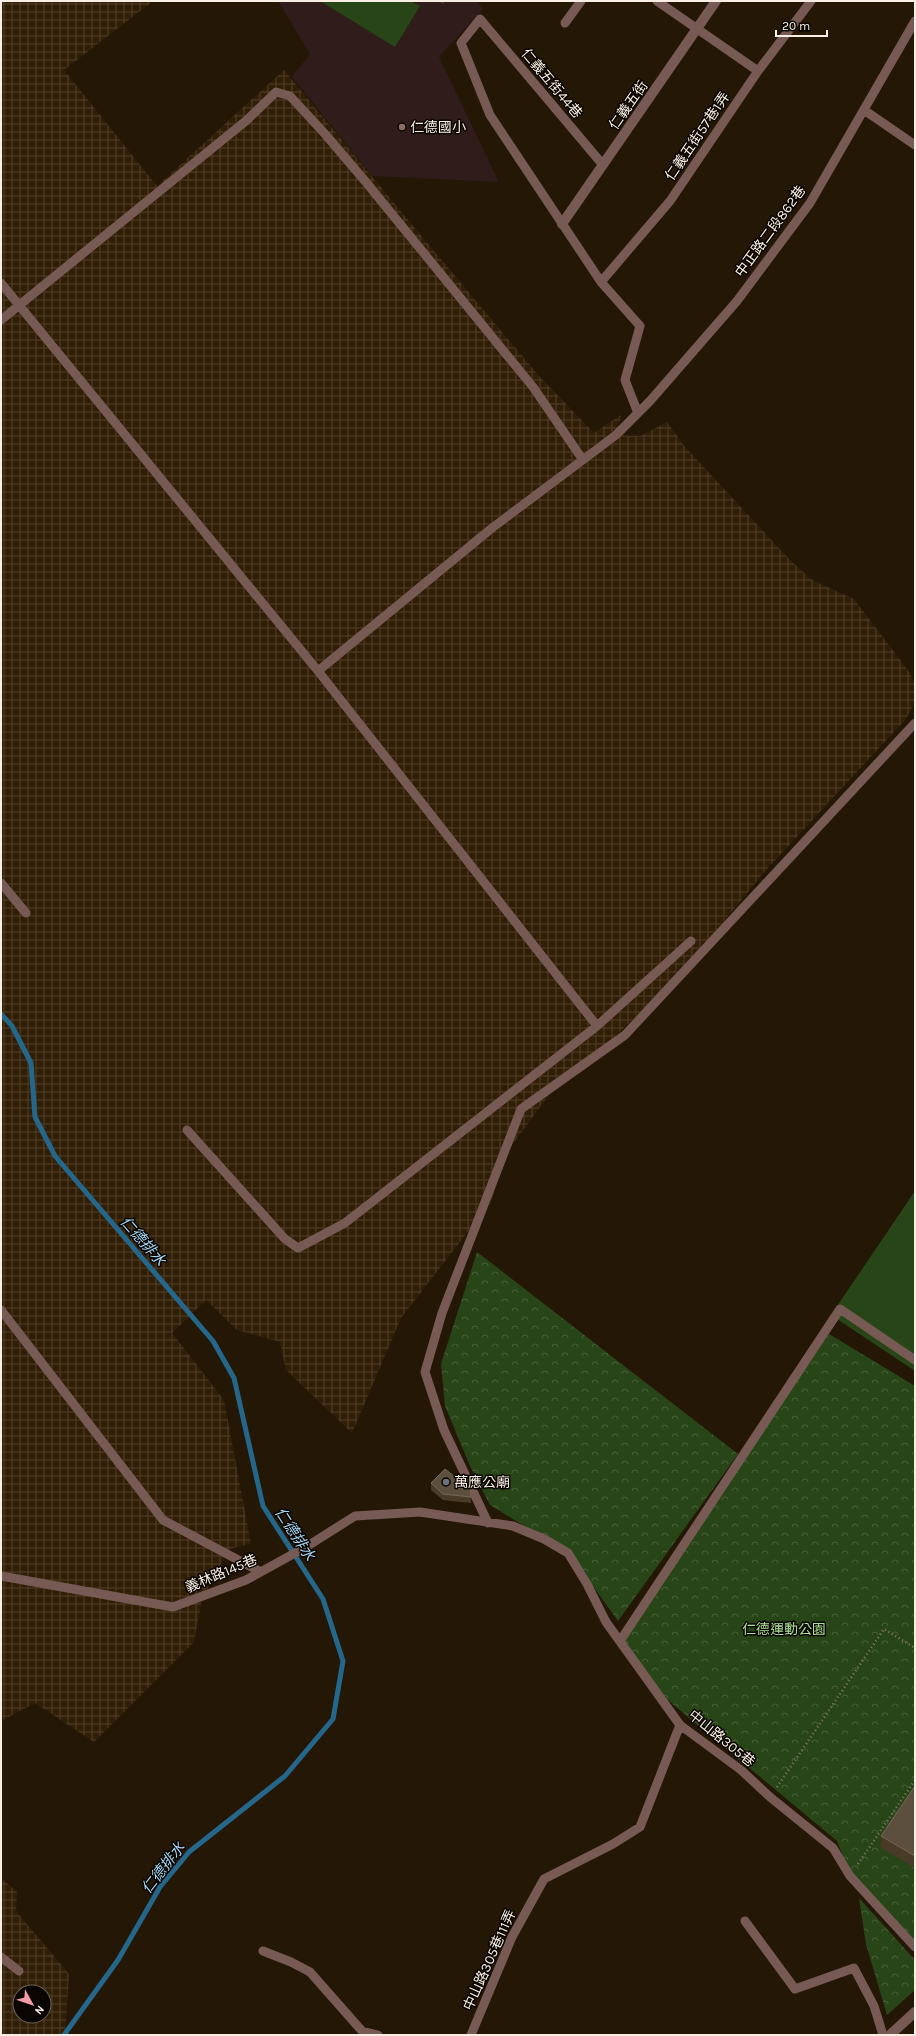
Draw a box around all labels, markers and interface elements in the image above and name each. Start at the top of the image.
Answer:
scale bar [776,12,827,38]
text: 20 m [782,19,810,33]
street label: 仁義五街44巷 [518,45,586,122]
street label: 仁義五街 [605,77,651,133]
street label: 仁義五街57巷1弄 [662,89,733,184]
place label: 仁德國小 [410,119,466,136]
marker: 仁德國小 [397,122,407,132]
street label: 中正路二段862巷 [732,182,809,280]
water label: 仁德排水 [117,1212,170,1270]
place label: 萬應公廟 [454,1474,510,1491]
marker: 萬應公廟 [441,1477,451,1487]
water label: 仁德排水 [271,1504,319,1565]
street label: 義林路145巷 [183,1551,260,1596]
park label: 仁德運動公園 [742,1621,826,1638]
street label: 中山路305巷 [685,1706,758,1770]
water label: 仁德排水 [137,1838,189,1897]
street label: 中山路305巷111弄 [460,1907,519,2013]
north arrow [12,1984,52,2024]
text: N [32,2003,47,2017]

